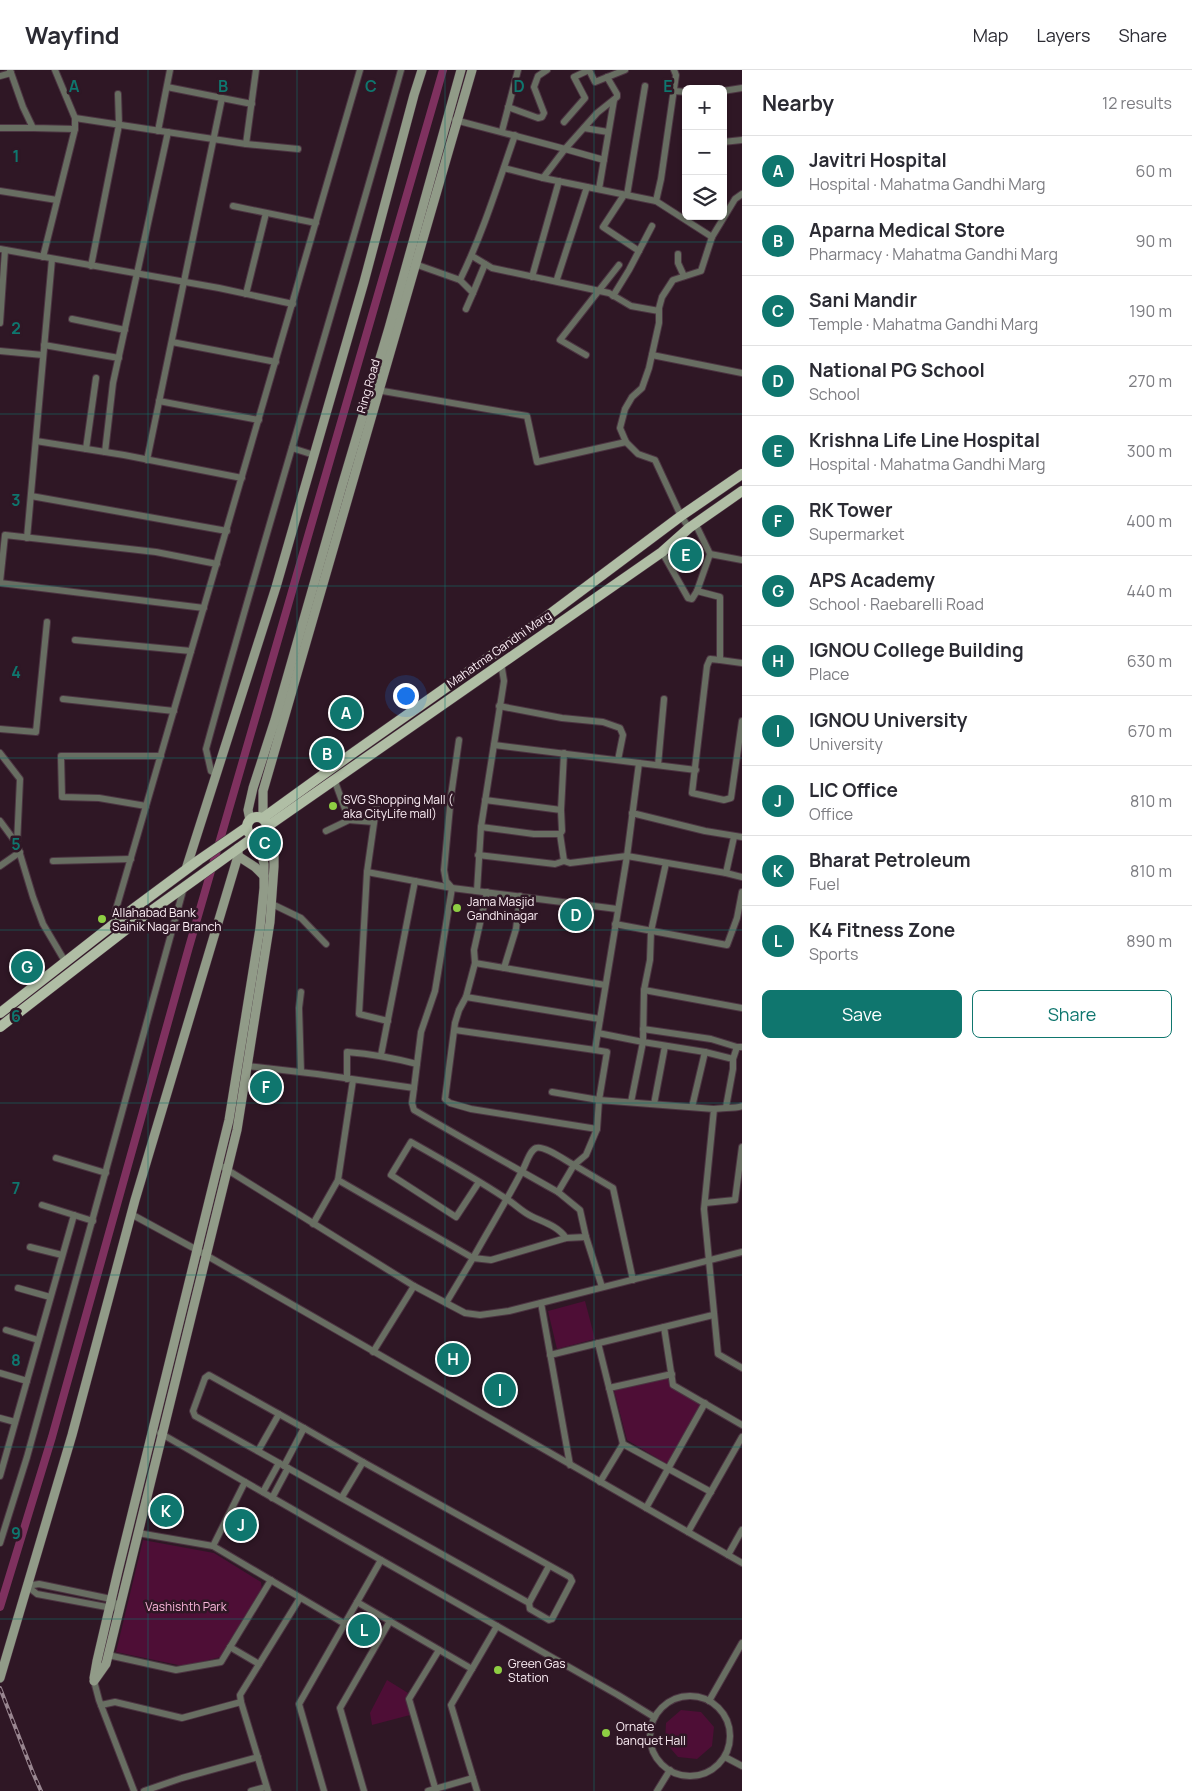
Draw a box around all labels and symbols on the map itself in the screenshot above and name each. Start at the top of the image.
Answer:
text: A [69,75,80,97]
text: B [218,75,228,97]
text: C [365,75,377,97]
text: D [513,75,525,97]
text: E [663,75,673,97]
text: 1 [12,145,20,167]
text: 2 [11,317,21,339]
street label: Ring Road [352,357,384,415]
text: 3 [11,489,21,511]
pin: E [670,536,702,574]
street label: Mahatma Gandhi Marg [443,606,555,692]
text: 4 [11,661,21,683]
your location [393,683,419,709]
pin: A [330,694,362,732]
pin: B [311,735,343,773]
place label: SVG Shopping Mall ( aka CityLife mall) [343,791,453,822]
marker: SVG Shopping Mall ( aka CityLife mall) [327,800,339,812]
pin: C [249,824,281,862]
text: 5 [11,833,21,855]
place label: Jama Masjid Gandhinagar [467,893,539,924]
pin: D [560,896,592,934]
marker: Jama Masjid Gandhinagar [451,902,463,914]
place label: Allahabad Bank Sainik Nagar Branch [112,904,222,935]
marker: Allahabad Bank Sainik Nagar Branch [96,913,108,925]
pin: G [11,948,43,986]
text: 6 [11,1005,21,1027]
pin: F [250,1068,282,1106]
text: 7 [12,1177,20,1199]
pin: H [437,1340,469,1378]
text: 8 [11,1349,21,1371]
pin: I [484,1371,516,1409]
pin: K [150,1492,182,1530]
pin: J [225,1506,257,1544]
text: 9 [11,1522,21,1544]
park label: Vashishth Park [145,1598,228,1615]
pin: L [348,1611,380,1649]
place label: Green Gas Station [508,1655,565,1686]
marker: Green Gas Station [492,1664,504,1676]
place label: Ornate banquet Hall [616,1718,686,1749]
marker: Ornate banquet Hall [600,1727,612,1739]

